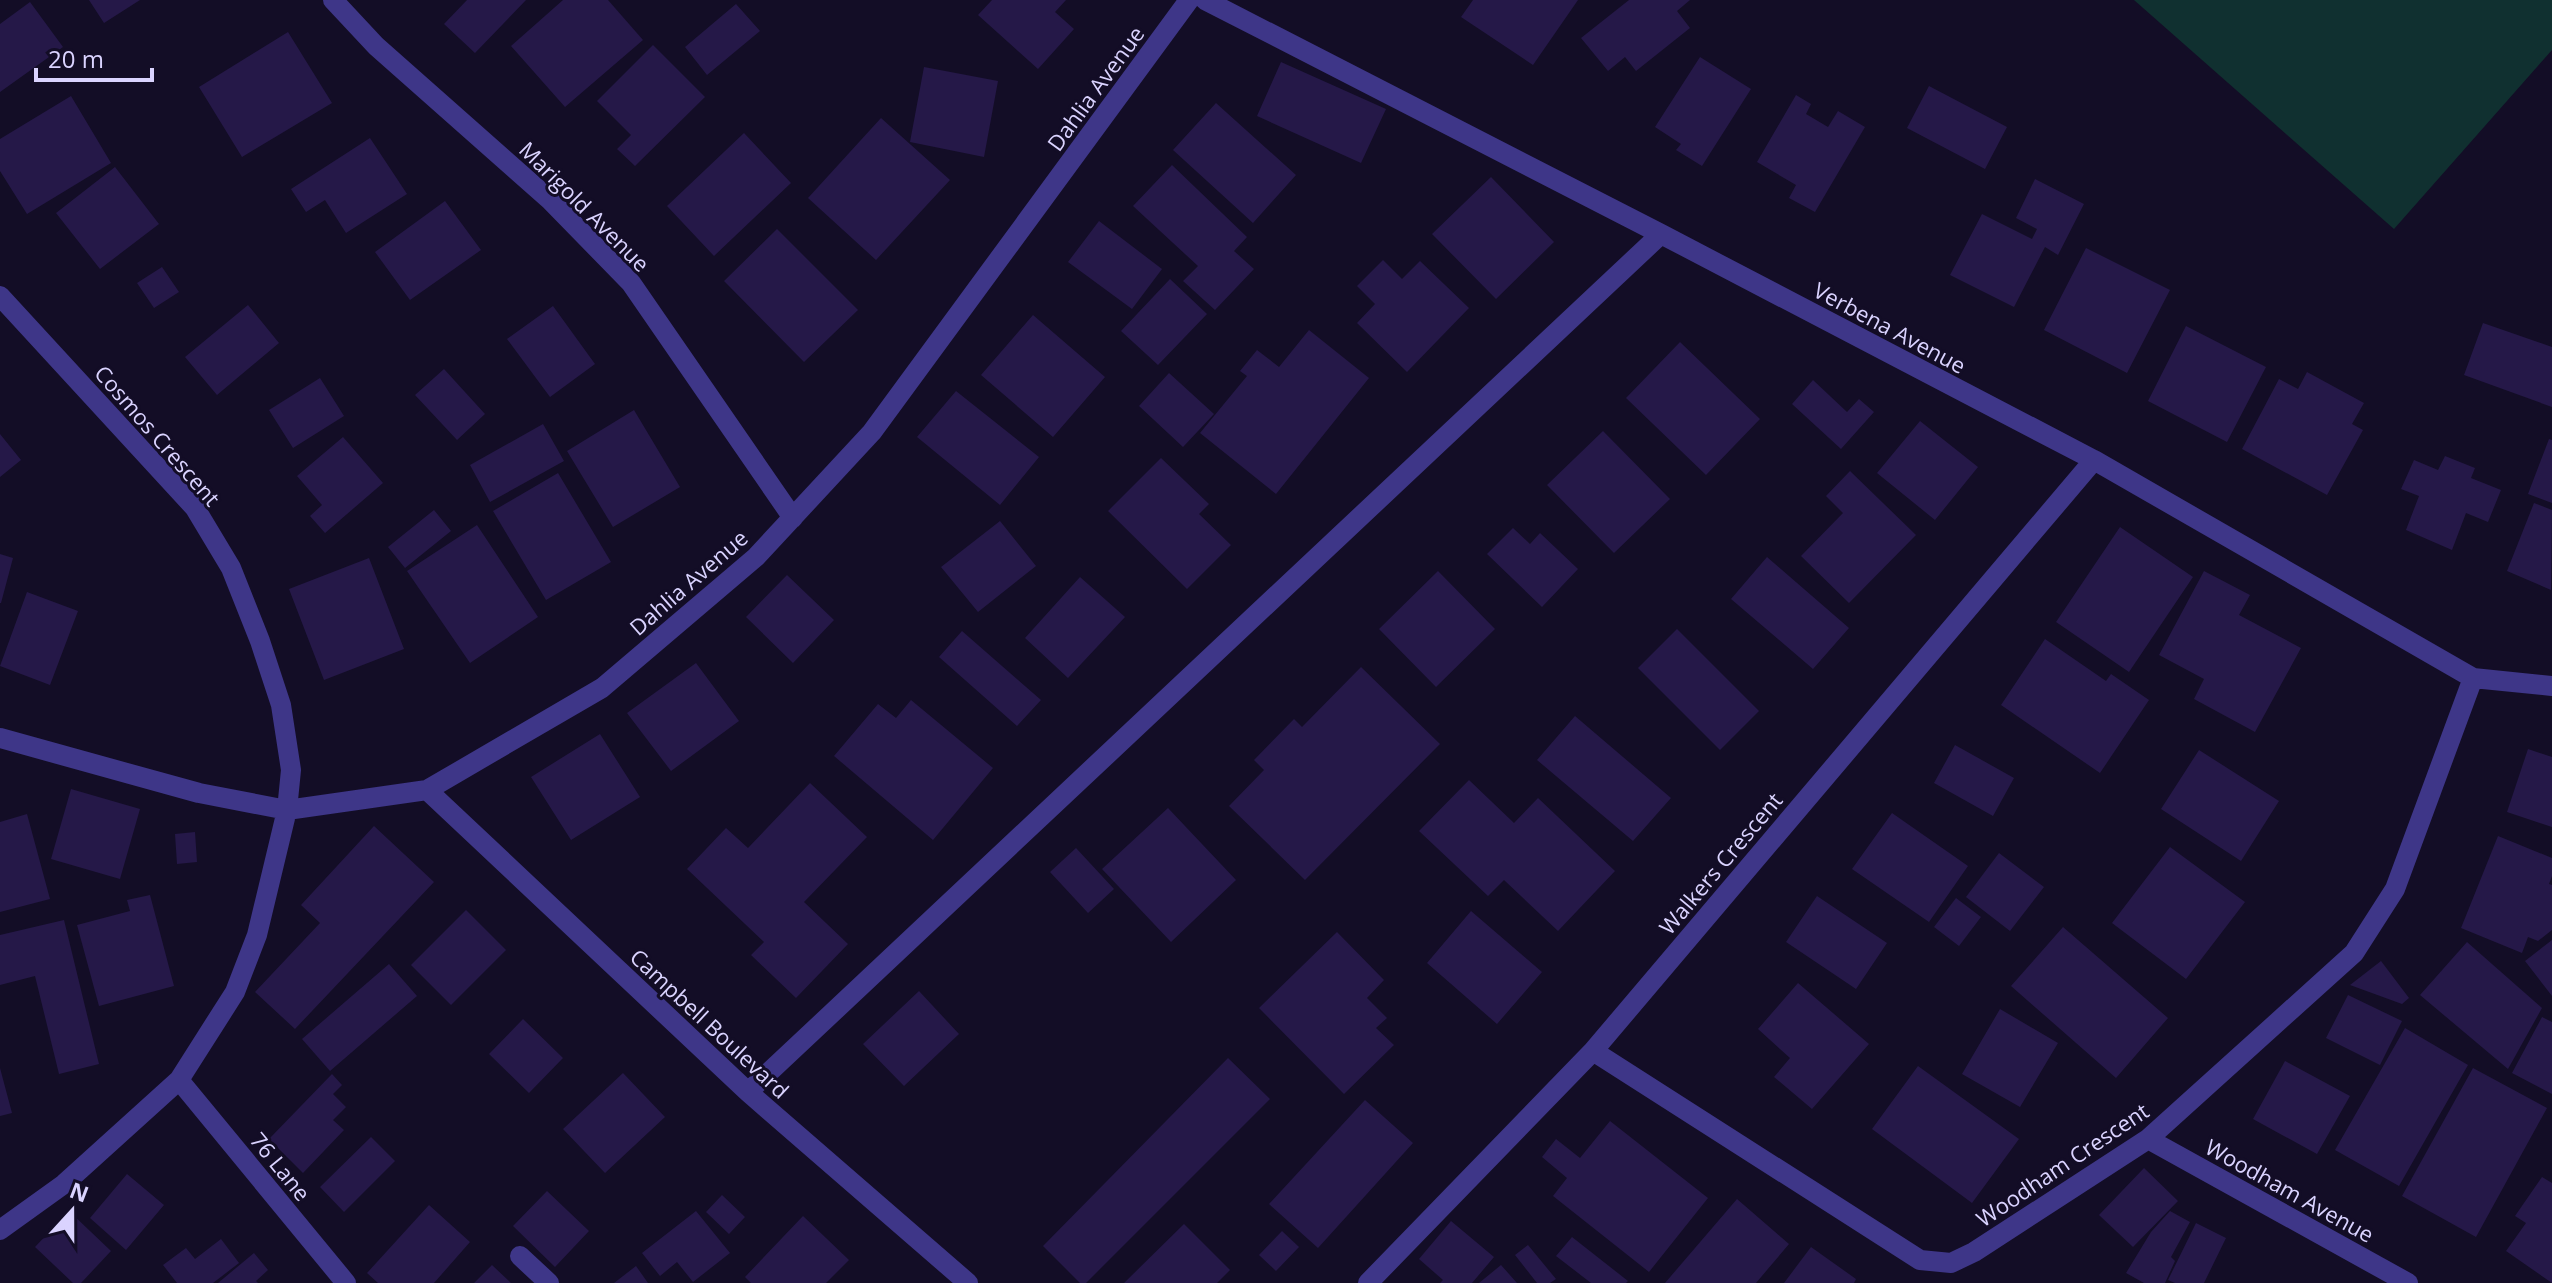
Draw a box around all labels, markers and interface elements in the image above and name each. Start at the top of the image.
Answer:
street label: Dahlia Avenue [1040,20,1150,156]
scale bar [36,32,152,82]
text: 20 m [48,42,104,75]
street label: Marigold Avenue [513,134,657,278]
street label: Verbena Avenue [1809,274,1971,380]
street label: Cosmos Crescent [89,358,228,512]
street label: Dahlia Avenue [623,522,753,642]
street label: Walkers Crescent [1652,785,1789,940]
street label: Campbell Boulevard [624,941,796,1105]
street label: Woodham Crescent [1970,1095,2154,1233]
street label: 76 Lane [244,1125,318,1207]
street label: Woodham Avenue [2200,1131,2380,1249]
north arrow [32,1171,112,1251]
text: N [66,1174,93,1209]

